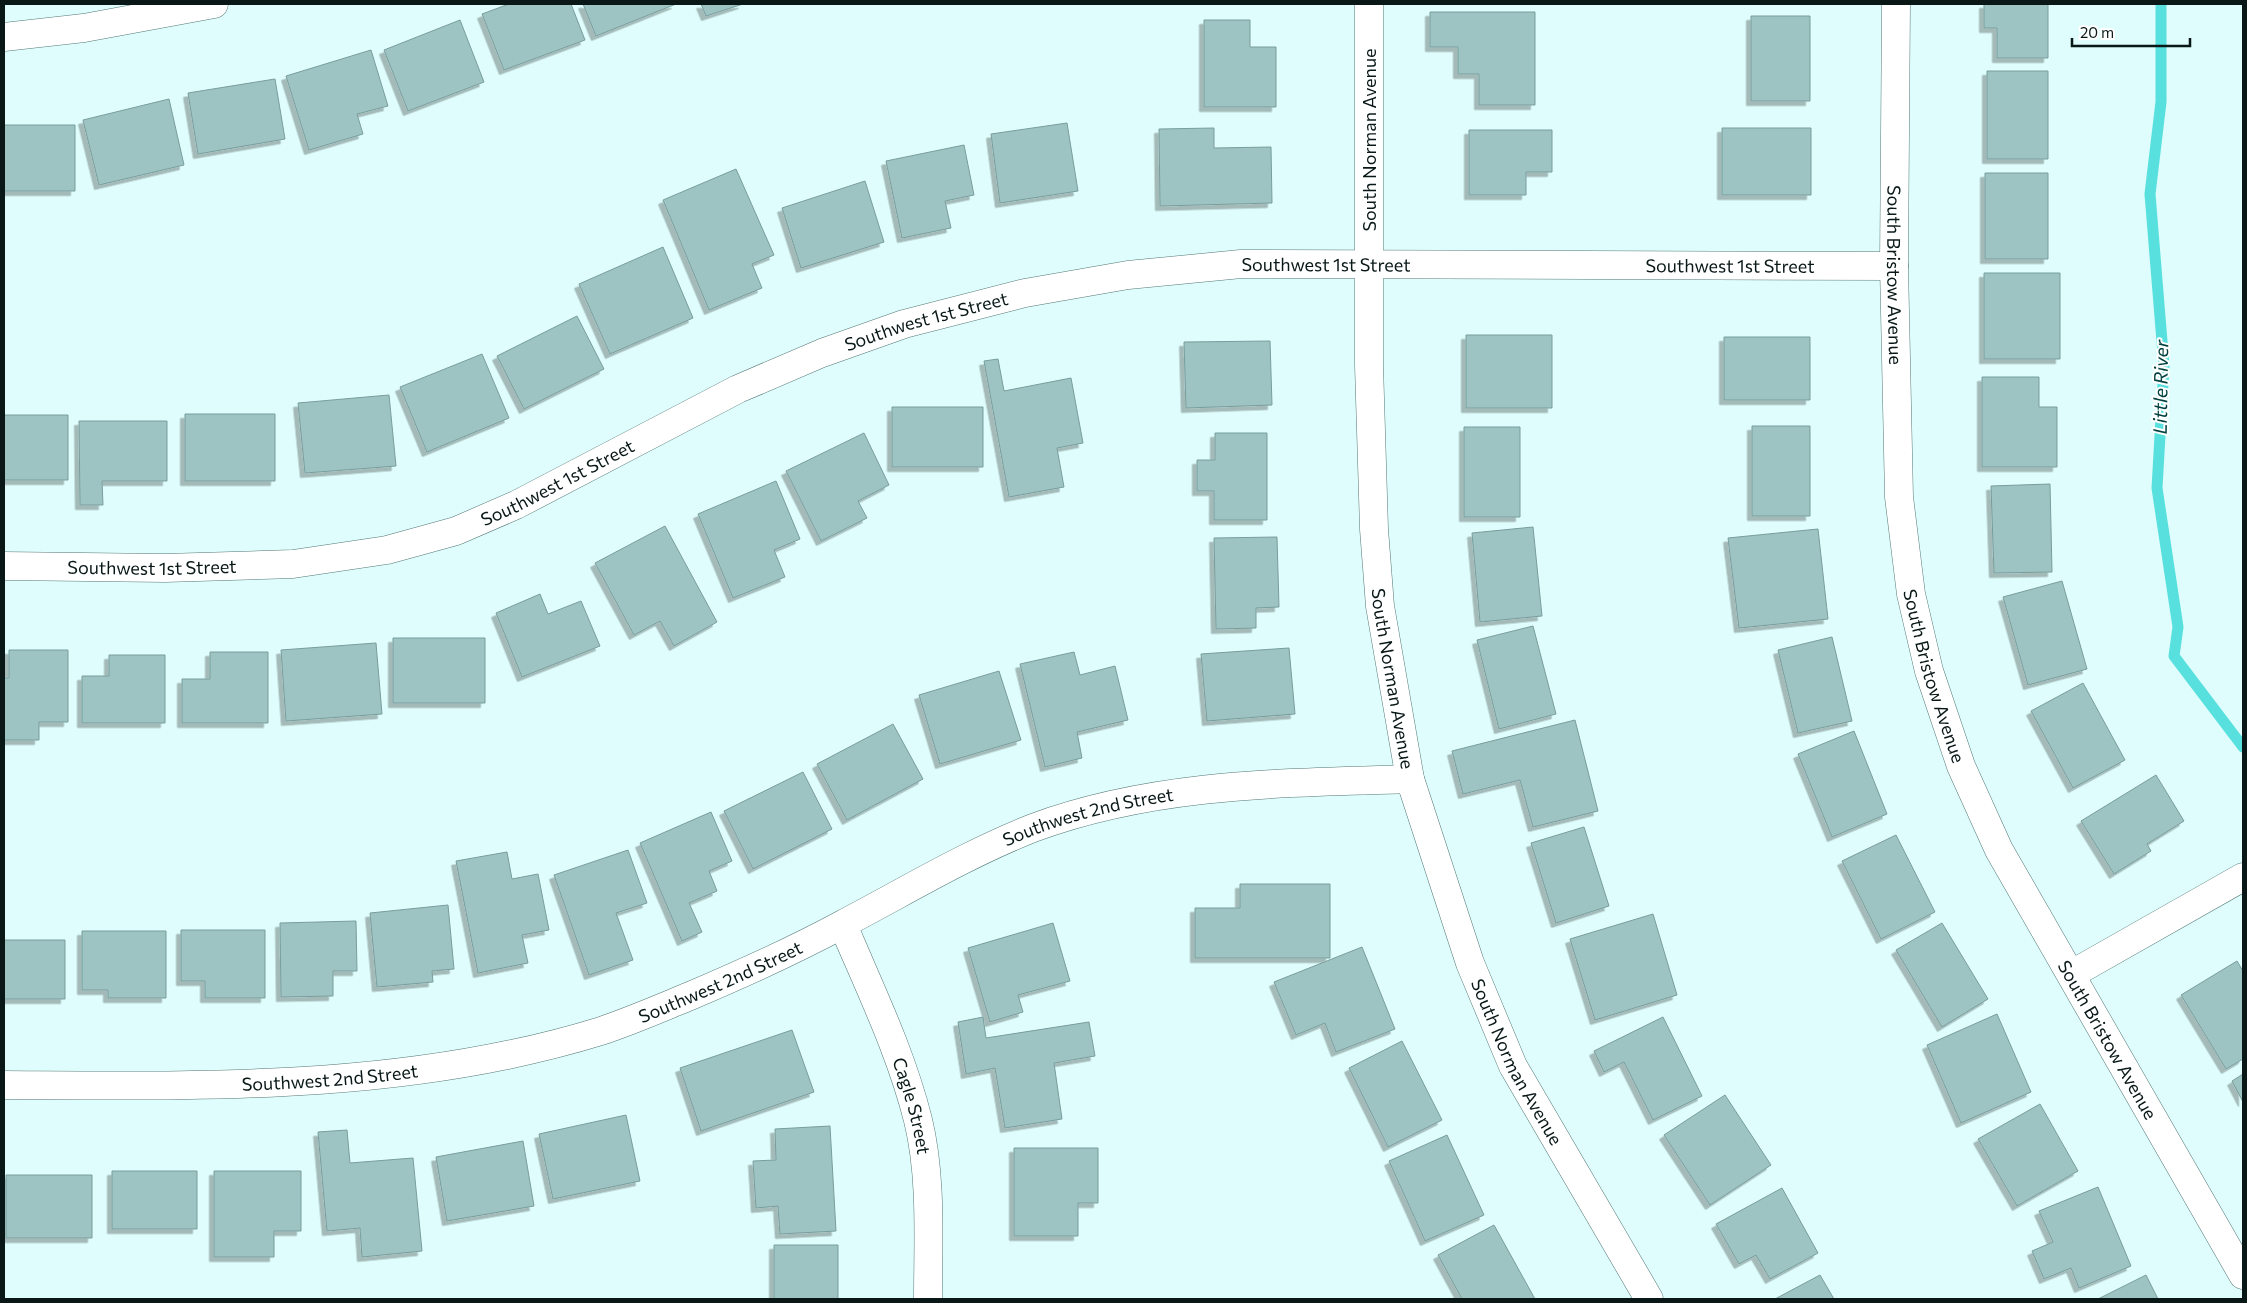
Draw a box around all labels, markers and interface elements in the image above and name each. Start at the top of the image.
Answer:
scale bar [2072,15,2190,47]
text: 20 m [2080,23,2114,41]
street label: South Norman Avenue [1358,49,1380,231]
street label: South Bristow Avenue [1883,185,1907,365]
street label: Southwest 1st Street [1241,253,1411,276]
street label: Southwest 1st Street [1645,254,1815,277]
street label: Southwest 1st Street [841,287,1010,355]
water label: Little River [2148,338,2172,435]
street label: Southwest 1st Street [477,434,638,530]
street label: Southwest 1st Street [67,555,237,579]
street label: South Norman Avenue [1368,587,1419,771]
street label: South Bristow Avenue [1899,587,1970,766]
street label: Southwest 2nd Street [999,783,1175,851]
street label: Southwest 2nd Street [635,936,806,1027]
street label: South Bristow Avenue [2054,956,2162,1123]
street label: South Norman Avenue [1467,975,1568,1149]
street label: Cagle Street [888,1054,935,1156]
street label: Southwest 2nd Street [241,1059,419,1095]

